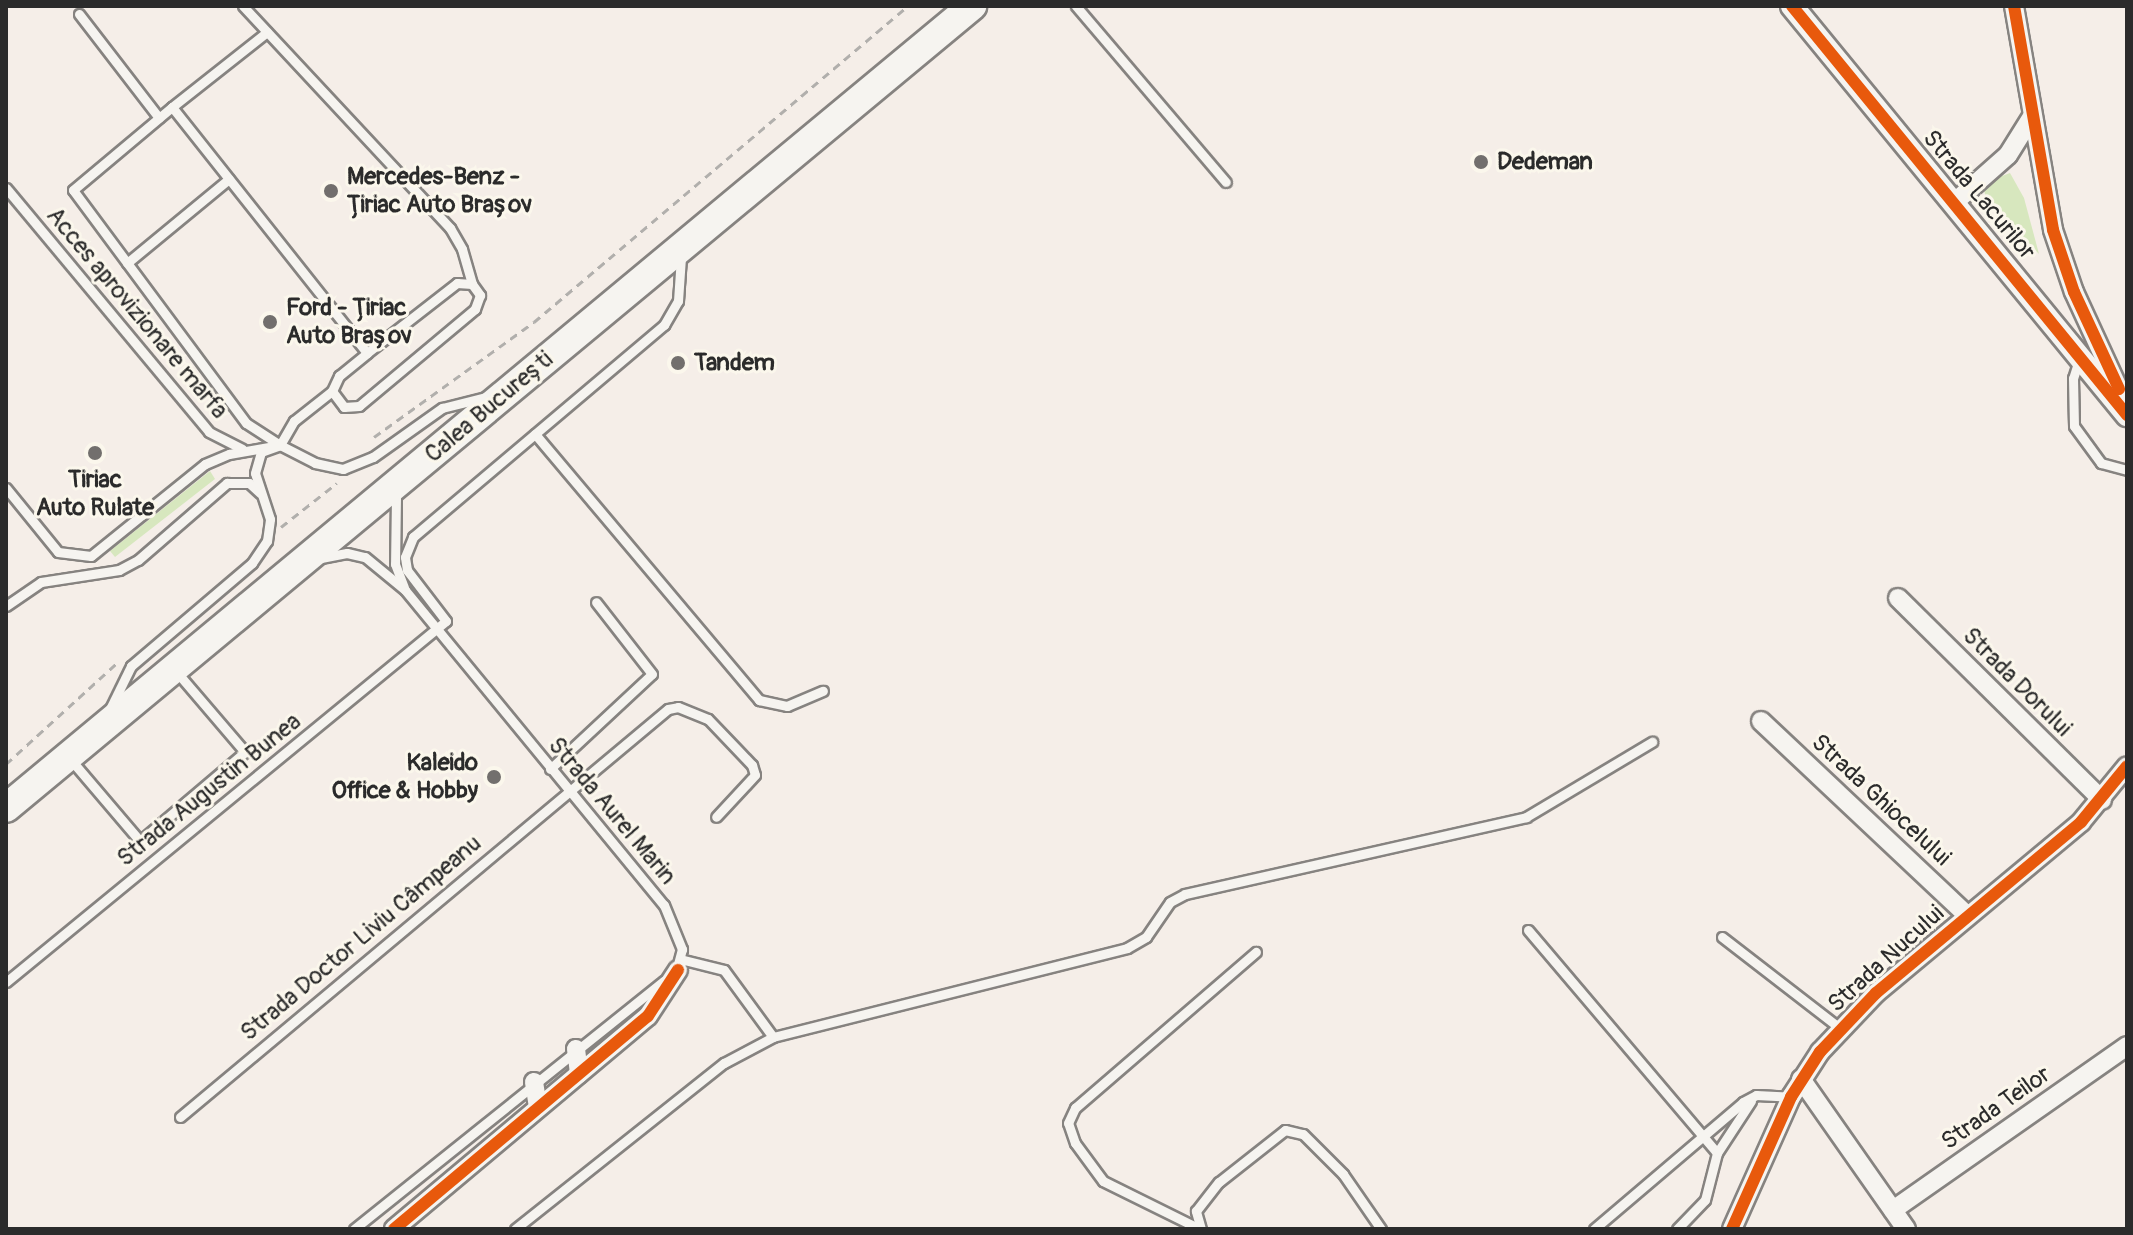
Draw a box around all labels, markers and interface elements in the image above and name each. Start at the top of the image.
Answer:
street label: Strada Lacurilor [1916,124,2042,266]
place label: Dedeman [1497,148,1593,176]
marker: Dedeman [1472,153,1490,171]
place label: Mercedes-Benz - Țiriac Auto Brașov [347,163,532,219]
marker: Mercedes-Benz - Țiriac Auto Brașov [322,182,340,200]
street label: Acces aprovizionare marfa [40,202,234,424]
place label: Ford - Țiriac Auto Brașov [286,294,412,350]
marker: Ford - Țiriac Auto Brașov [261,313,279,331]
street label: Calea București [419,345,559,469]
place label: Tandem [694,349,775,377]
marker: Tandem [669,354,687,372]
marker: Tiriac Auto Rulate [86,444,104,462]
place label: Tiriac Auto Rulate [36,466,154,522]
street label: Strada Dorului [1957,622,2077,742]
street label: Strada Augustin Bunea [111,707,307,873]
street label: Strada Ghiocelului [1805,728,1957,872]
street label: Strada Aurel Marin [542,731,682,891]
place label: Kaleido Office & Hobby [331,749,478,805]
marker: Kaleido Office & Hobby [485,768,503,786]
street label: Strada Doctor Liviu Câmpeanu [235,829,487,1047]
street label: Strada Nucului [1822,899,1950,1019]
street label: Strada Teilor [1936,1060,2056,1156]

